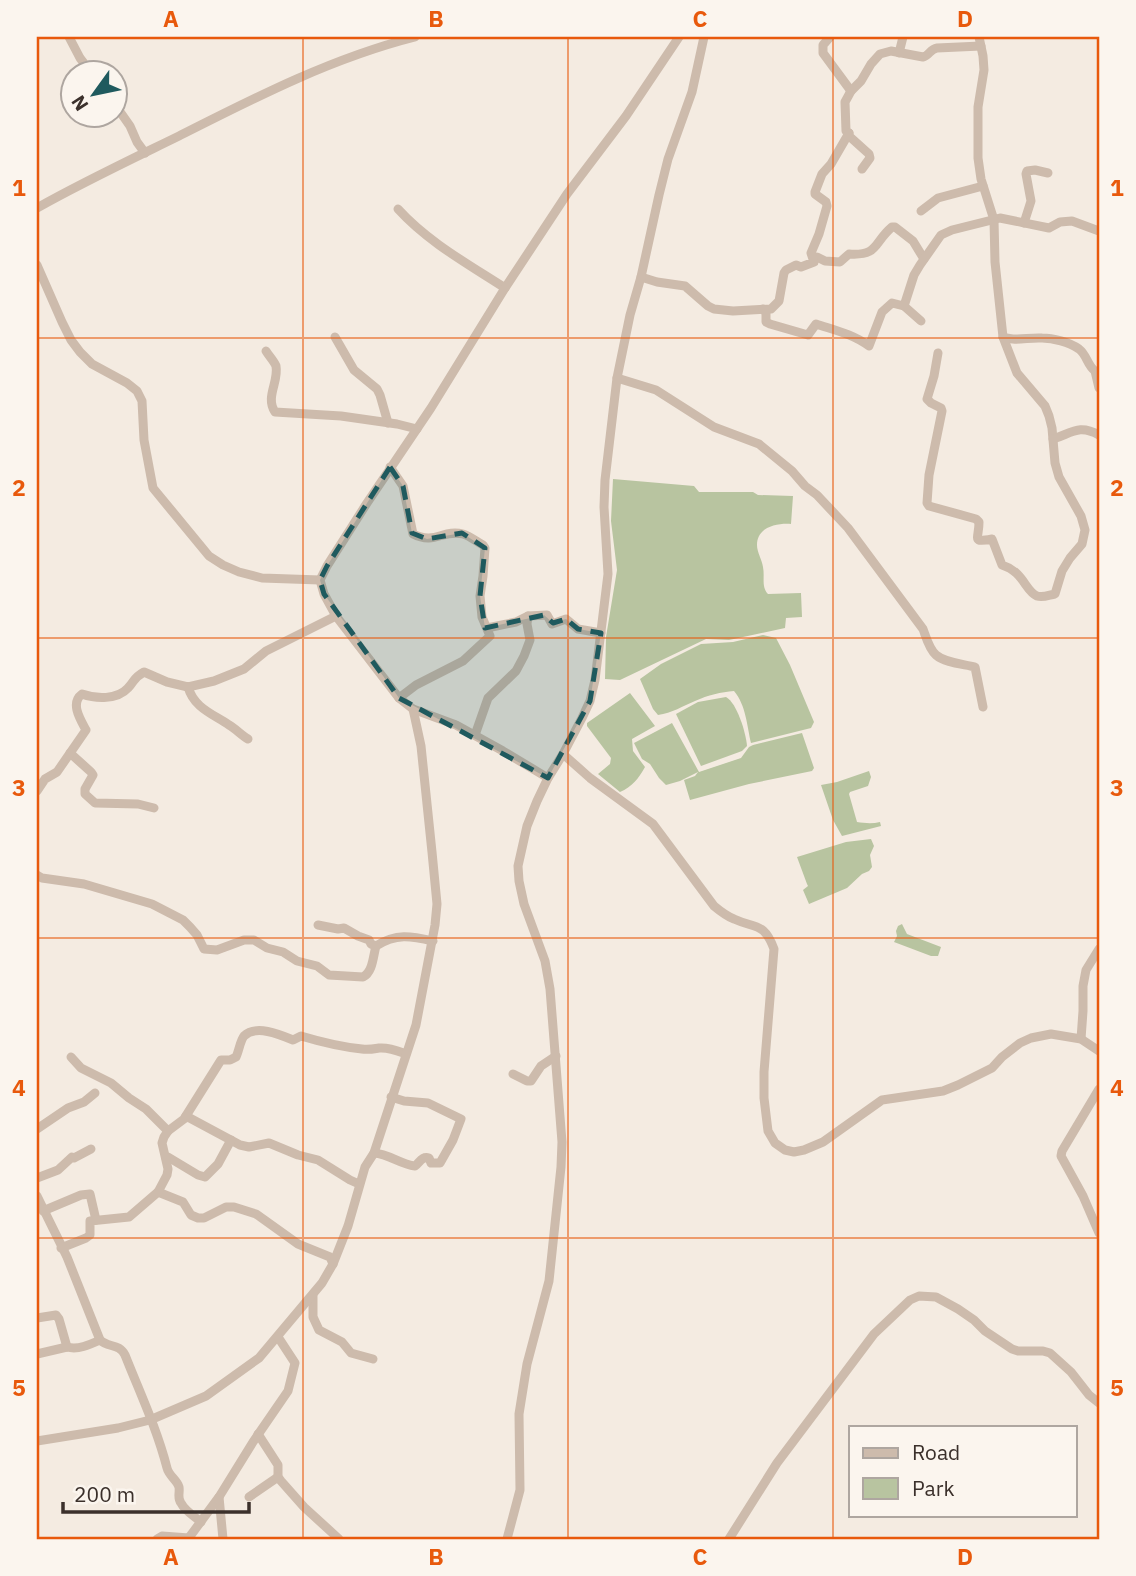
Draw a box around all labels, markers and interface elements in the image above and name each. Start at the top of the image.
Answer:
text: A [163,3,179,33]
text: B [428,3,444,33]
text: C [693,3,708,33]
text: D [957,3,973,33]
north arrow [60,60,130,130]
text: N [66,91,94,116]
text: 1 [12,172,26,202]
text: 1 [1110,172,1124,202]
text: 2 [12,472,26,502]
text: 2 [1110,472,1124,502]
text: 3 [12,772,26,802]
text: 3 [1110,772,1124,802]
text: 4 [12,1072,26,1102]
text: 4 [1110,1072,1124,1102]
text: 5 [12,1372,26,1402]
text: 5 [1110,1372,1124,1402]
legend [849,1426,1076,1516]
text: Road [912,1438,960,1466]
scale bar [63,1471,248,1515]
text: Park [912,1474,955,1502]
text: 200 m [74,1480,135,1508]
text: A [163,1541,179,1571]
text: B [428,1541,444,1571]
text: C [693,1541,708,1571]
text: D [957,1541,973,1571]

